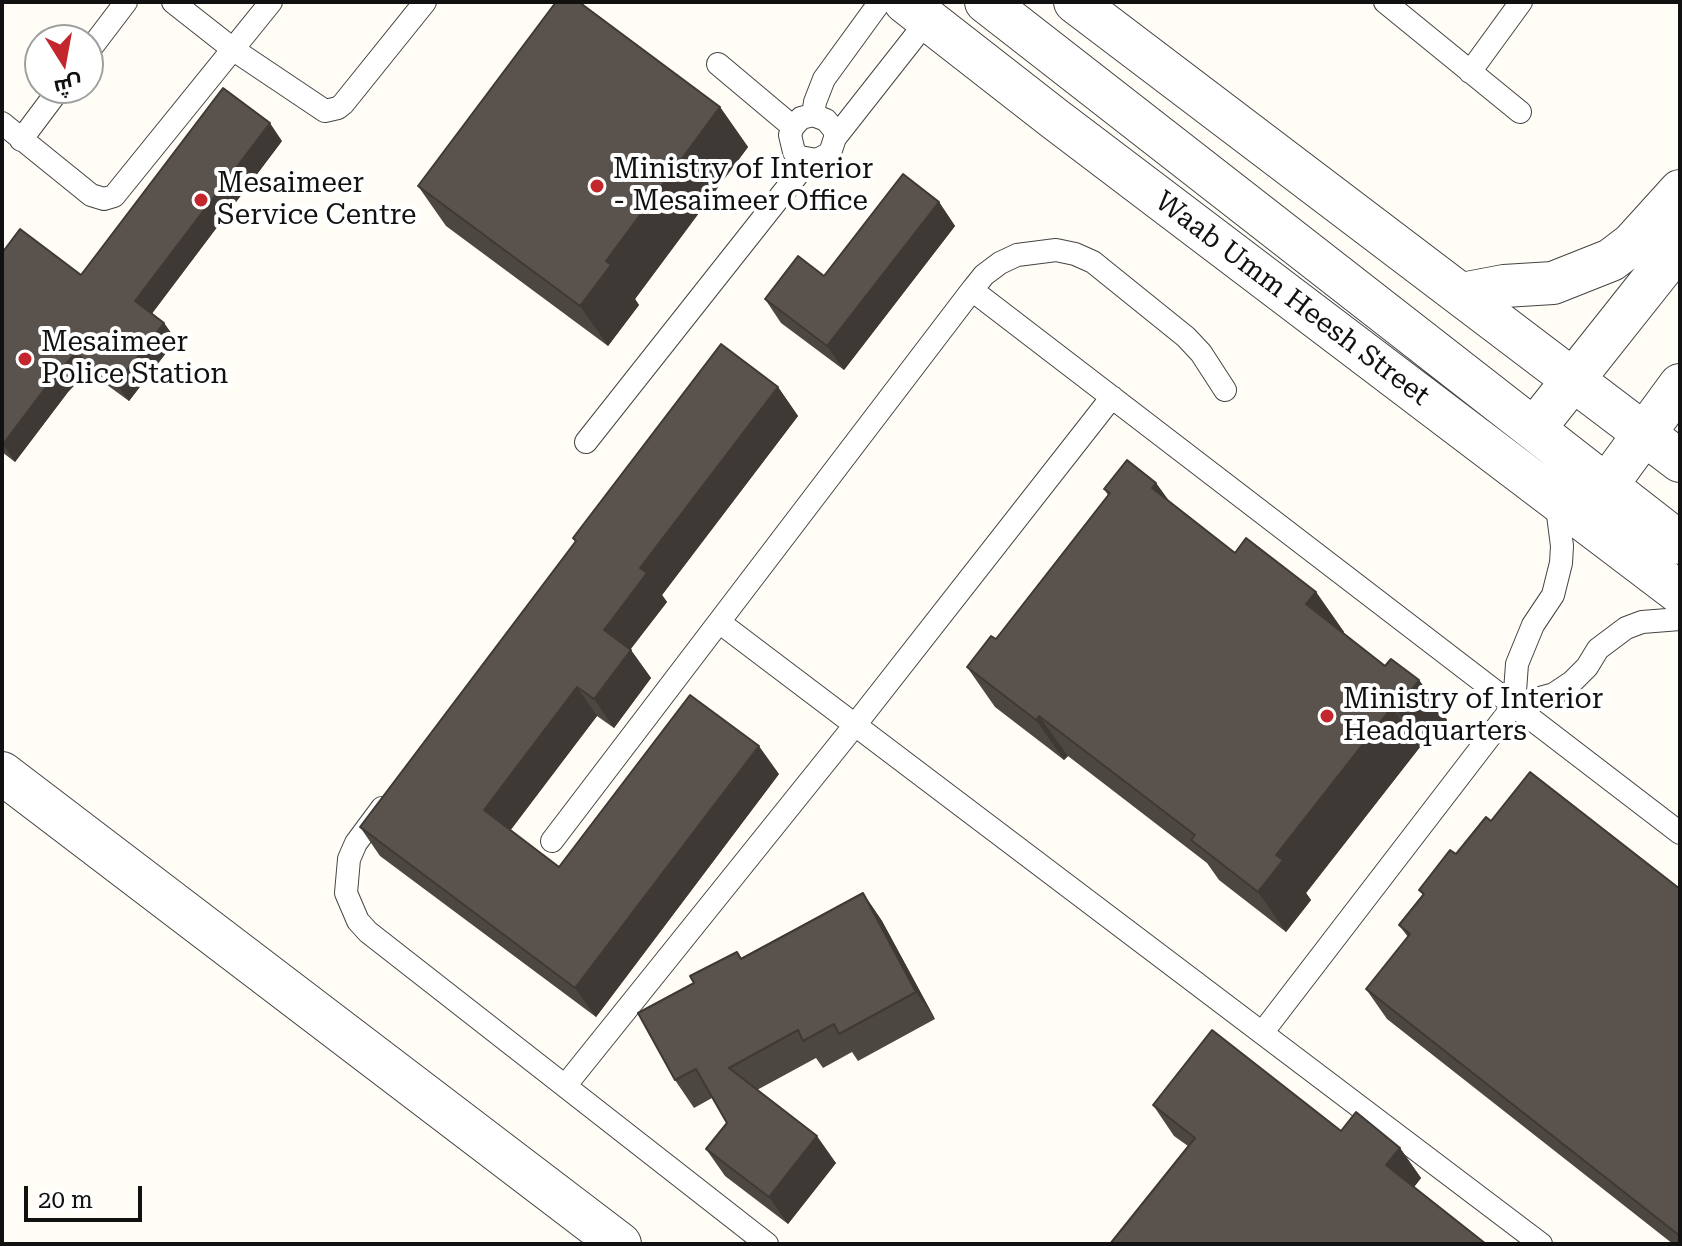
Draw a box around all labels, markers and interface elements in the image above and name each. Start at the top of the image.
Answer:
north arrow [24,24,104,104]
text: ش [52,71,85,101]
place label: Ministry of Interior - Mesaimeer Office [613,153,873,219]
place label: Mesaimeer Service Centre [217,167,416,233]
marker: Ministry of Interior - Mesaimeer Office [588,177,606,195]
street label: Waab Umm Heesh Street [1148,185,1436,413]
marker: Mesaimeer Service Centre [192,191,210,209]
place label: Mesaimeer Police Station [41,326,228,392]
marker: Mesaimeer Police Station [16,350,34,368]
place label: Ministry of Interior Headquarters [1343,683,1603,749]
marker: Ministry of Interior Headquarters [1318,707,1336,725]
scale bar [28,1170,146,1220]
text: 20 m [38,1186,93,1214]

